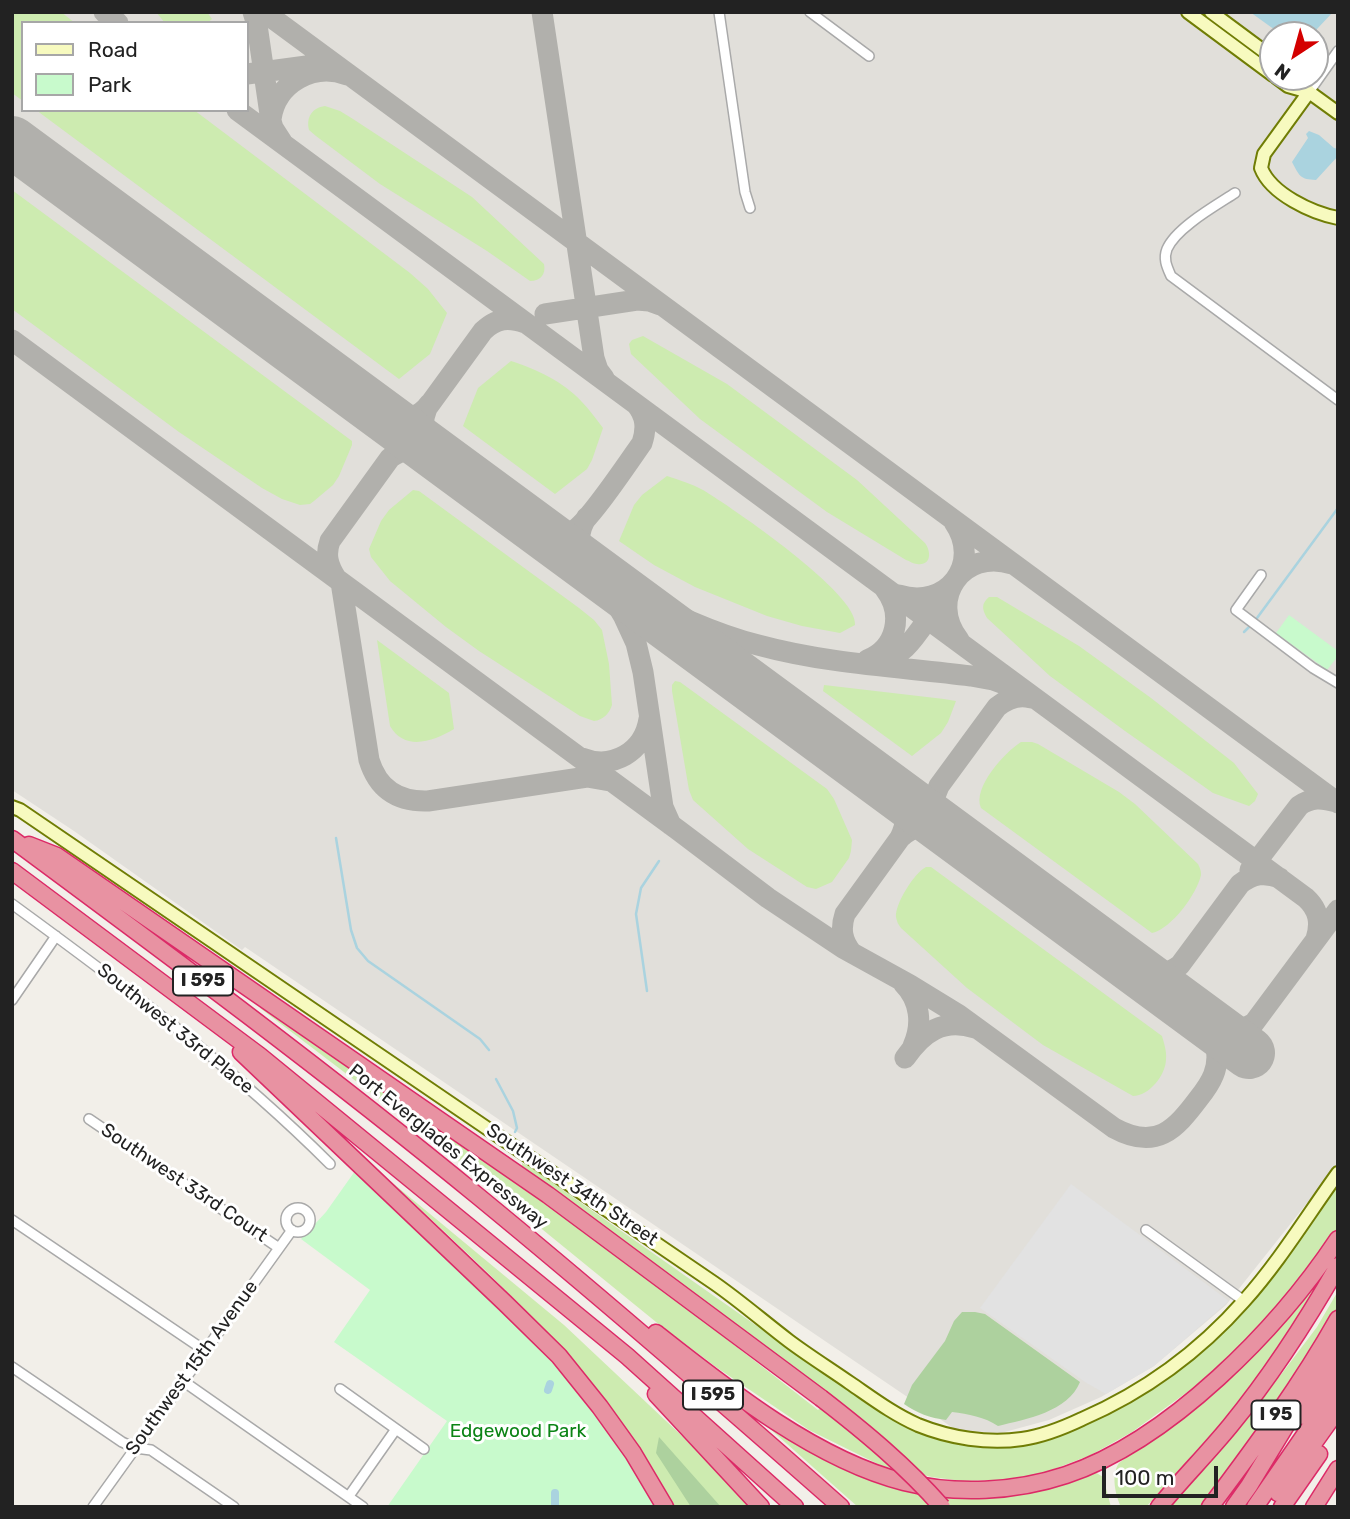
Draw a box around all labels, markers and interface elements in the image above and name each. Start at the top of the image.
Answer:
legend [21,21,248,112]
north arrow [1259,21,1329,91]
text: Road [88,37,138,62]
text: N [1270,58,1295,85]
text: Park [88,72,132,97]
street label: Southwest 33rd Place [92,959,258,1099]
road number: I 595 [173,966,233,996]
street label: Port Everglades Expressway [344,1060,552,1234]
street label: Southwest 33rd Court [96,1119,272,1247]
street label: Southwest 34th Street [482,1119,662,1251]
street label: Southwest 15th Avenue [121,1276,263,1460]
road number: I 595 [683,1380,743,1410]
road number: I 95 [1252,1400,1300,1430]
park label: Edgewood Park [450,1421,586,1443]
scale bar [1105,1452,1220,1496]
text: 100 m [1115,1465,1174,1490]

